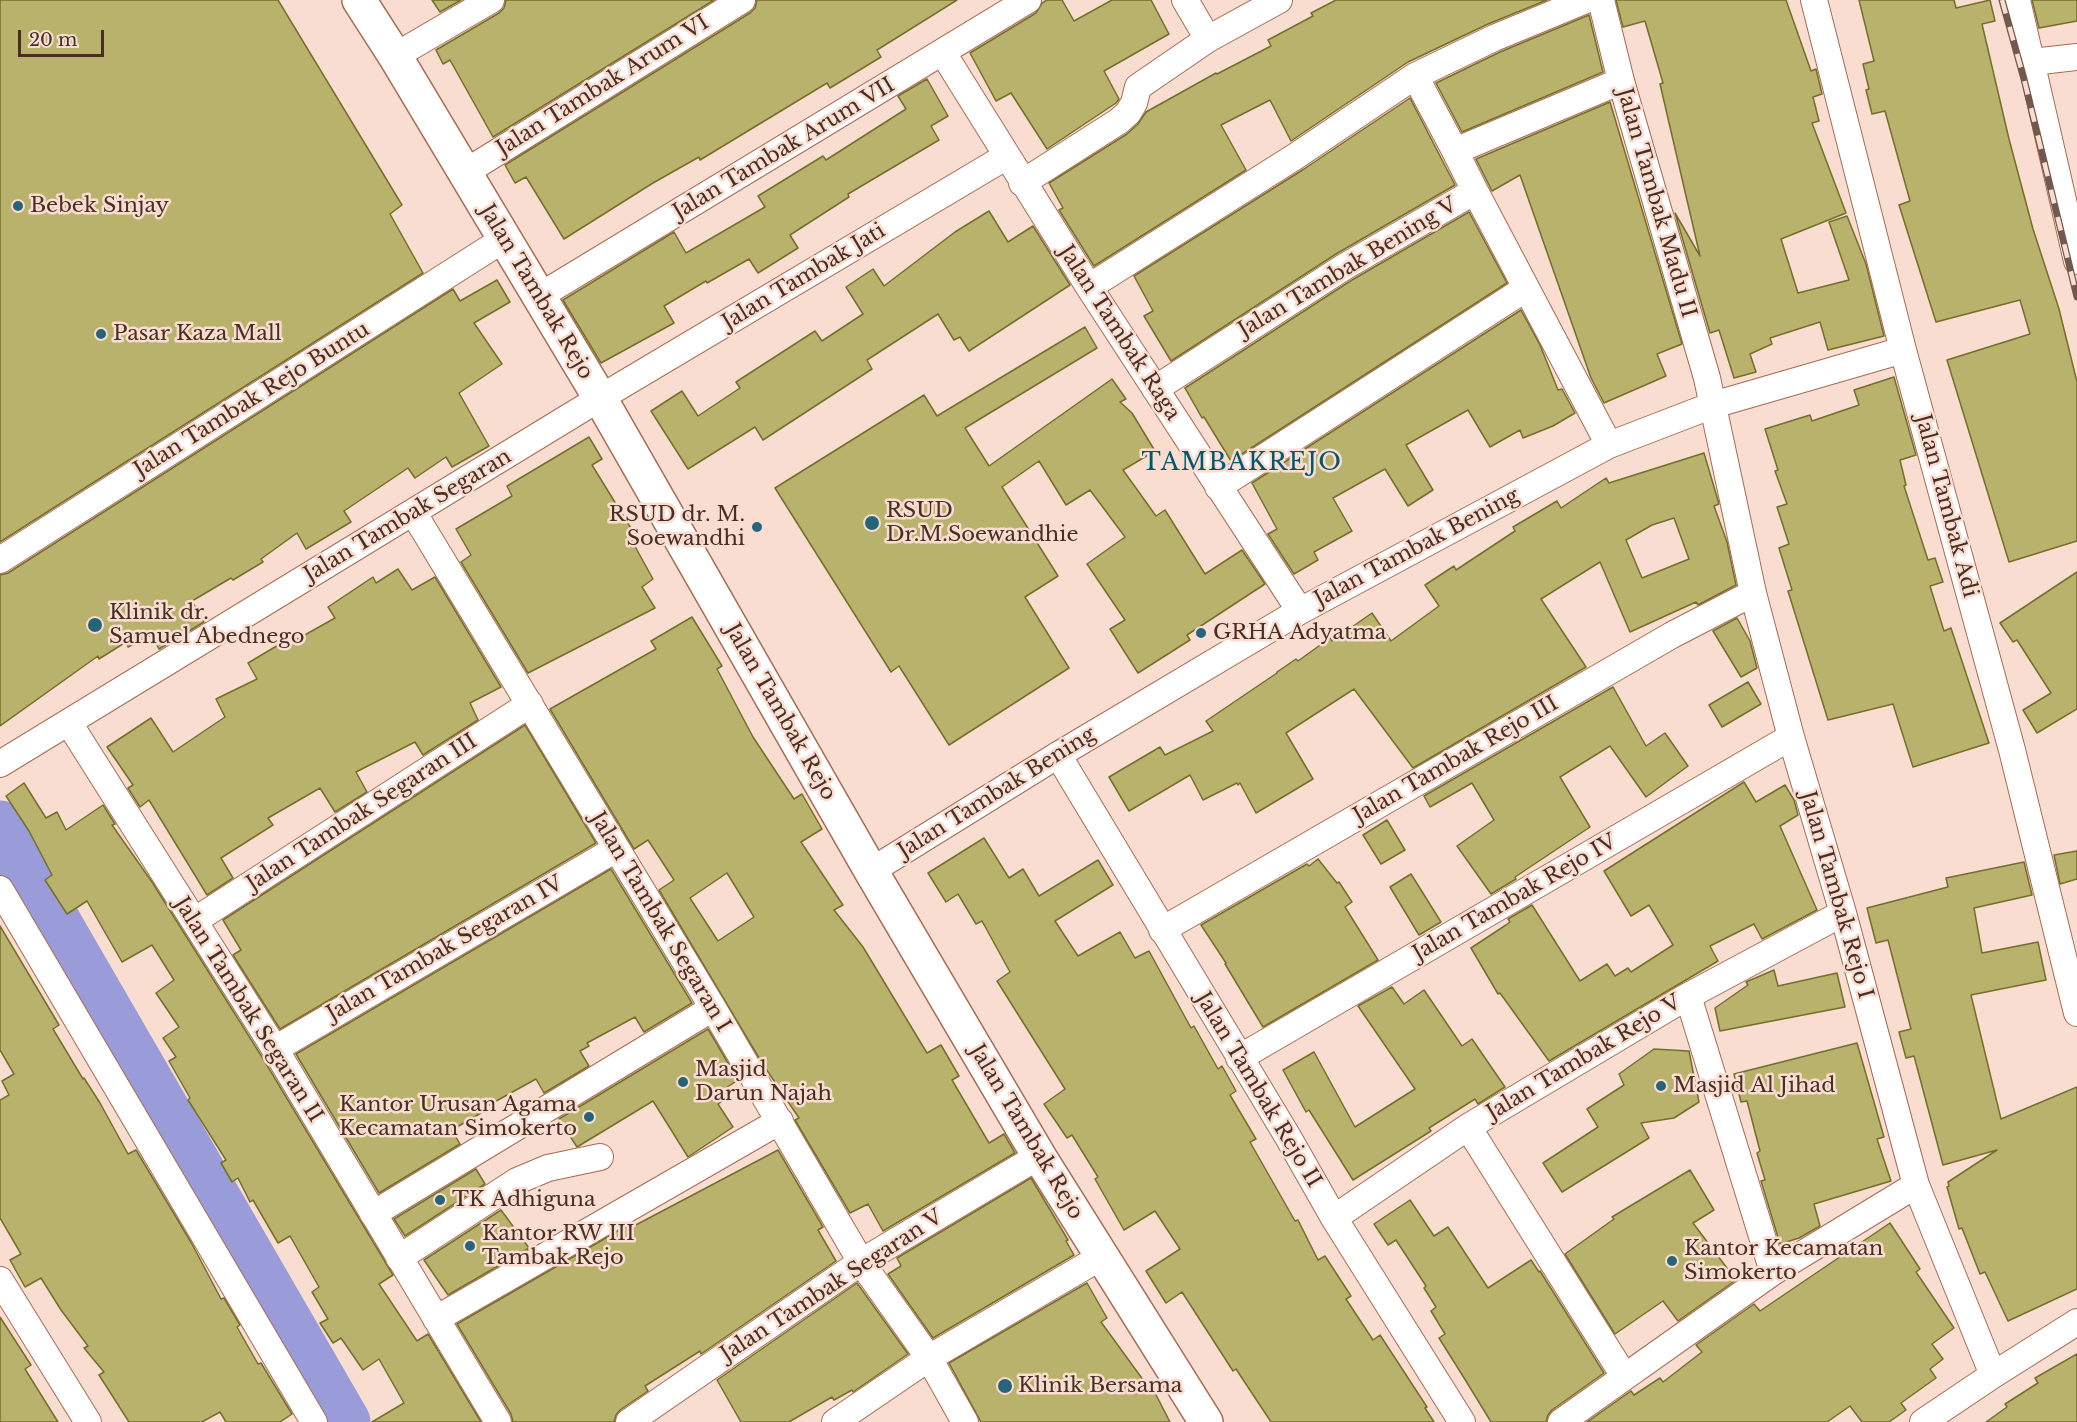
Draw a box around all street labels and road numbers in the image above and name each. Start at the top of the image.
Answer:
street label: Jalan Tambak Arum VI [492,10,714,162]
street label: Jalan Tambak Arum VII [669,73,899,225]
street label: Jalan Tambak Madu II [1611,85,1701,321]
street label: Jalan Tambak Bening V [1234,193,1462,343]
street label: Jalan Tambak Rejo [474,200,598,384]
street label: Jalan Tambak Jati [718,218,890,336]
street label: Jalan Tambak Raga [1053,241,1185,425]
street label: Jalan Tambak Rejo Buntu [130,317,374,483]
street label: Jalan Tambak Adi [1909,412,1983,600]
street label: Jalan Tambak Segaran [300,444,516,588]
street label: Jalan Tambak Bening [1310,483,1524,613]
street label: Jalan Tambak Rejo [719,619,841,805]
street label: Jalan Tambak Rejo III [1349,691,1563,829]
street label: Jalan Tambak Bening [894,722,1100,864]
street label: Jalan Tambak Segaran III [242,729,482,897]
street label: Jalan Tambak Rejo I [1794,788,1878,1002]
street label: Jalan Tambak Segaran I [584,808,736,1036]
street label: Jalan Tambak Rejo IV [1409,829,1621,967]
street label: Jalan Tambak Segaran IV [322,871,568,1027]
street label: Jalan Tambak Segaran II [168,893,328,1127]
street label: Jalan Tambak Rejo II [1190,988,1326,1192]
street label: Jalan Tambak Rejo V [1482,990,1686,1126]
street label: Jalan Tambak Rejo [964,1040,1088,1224]
street label: Jalan Tambak Segaran V [716,1205,948,1367]

